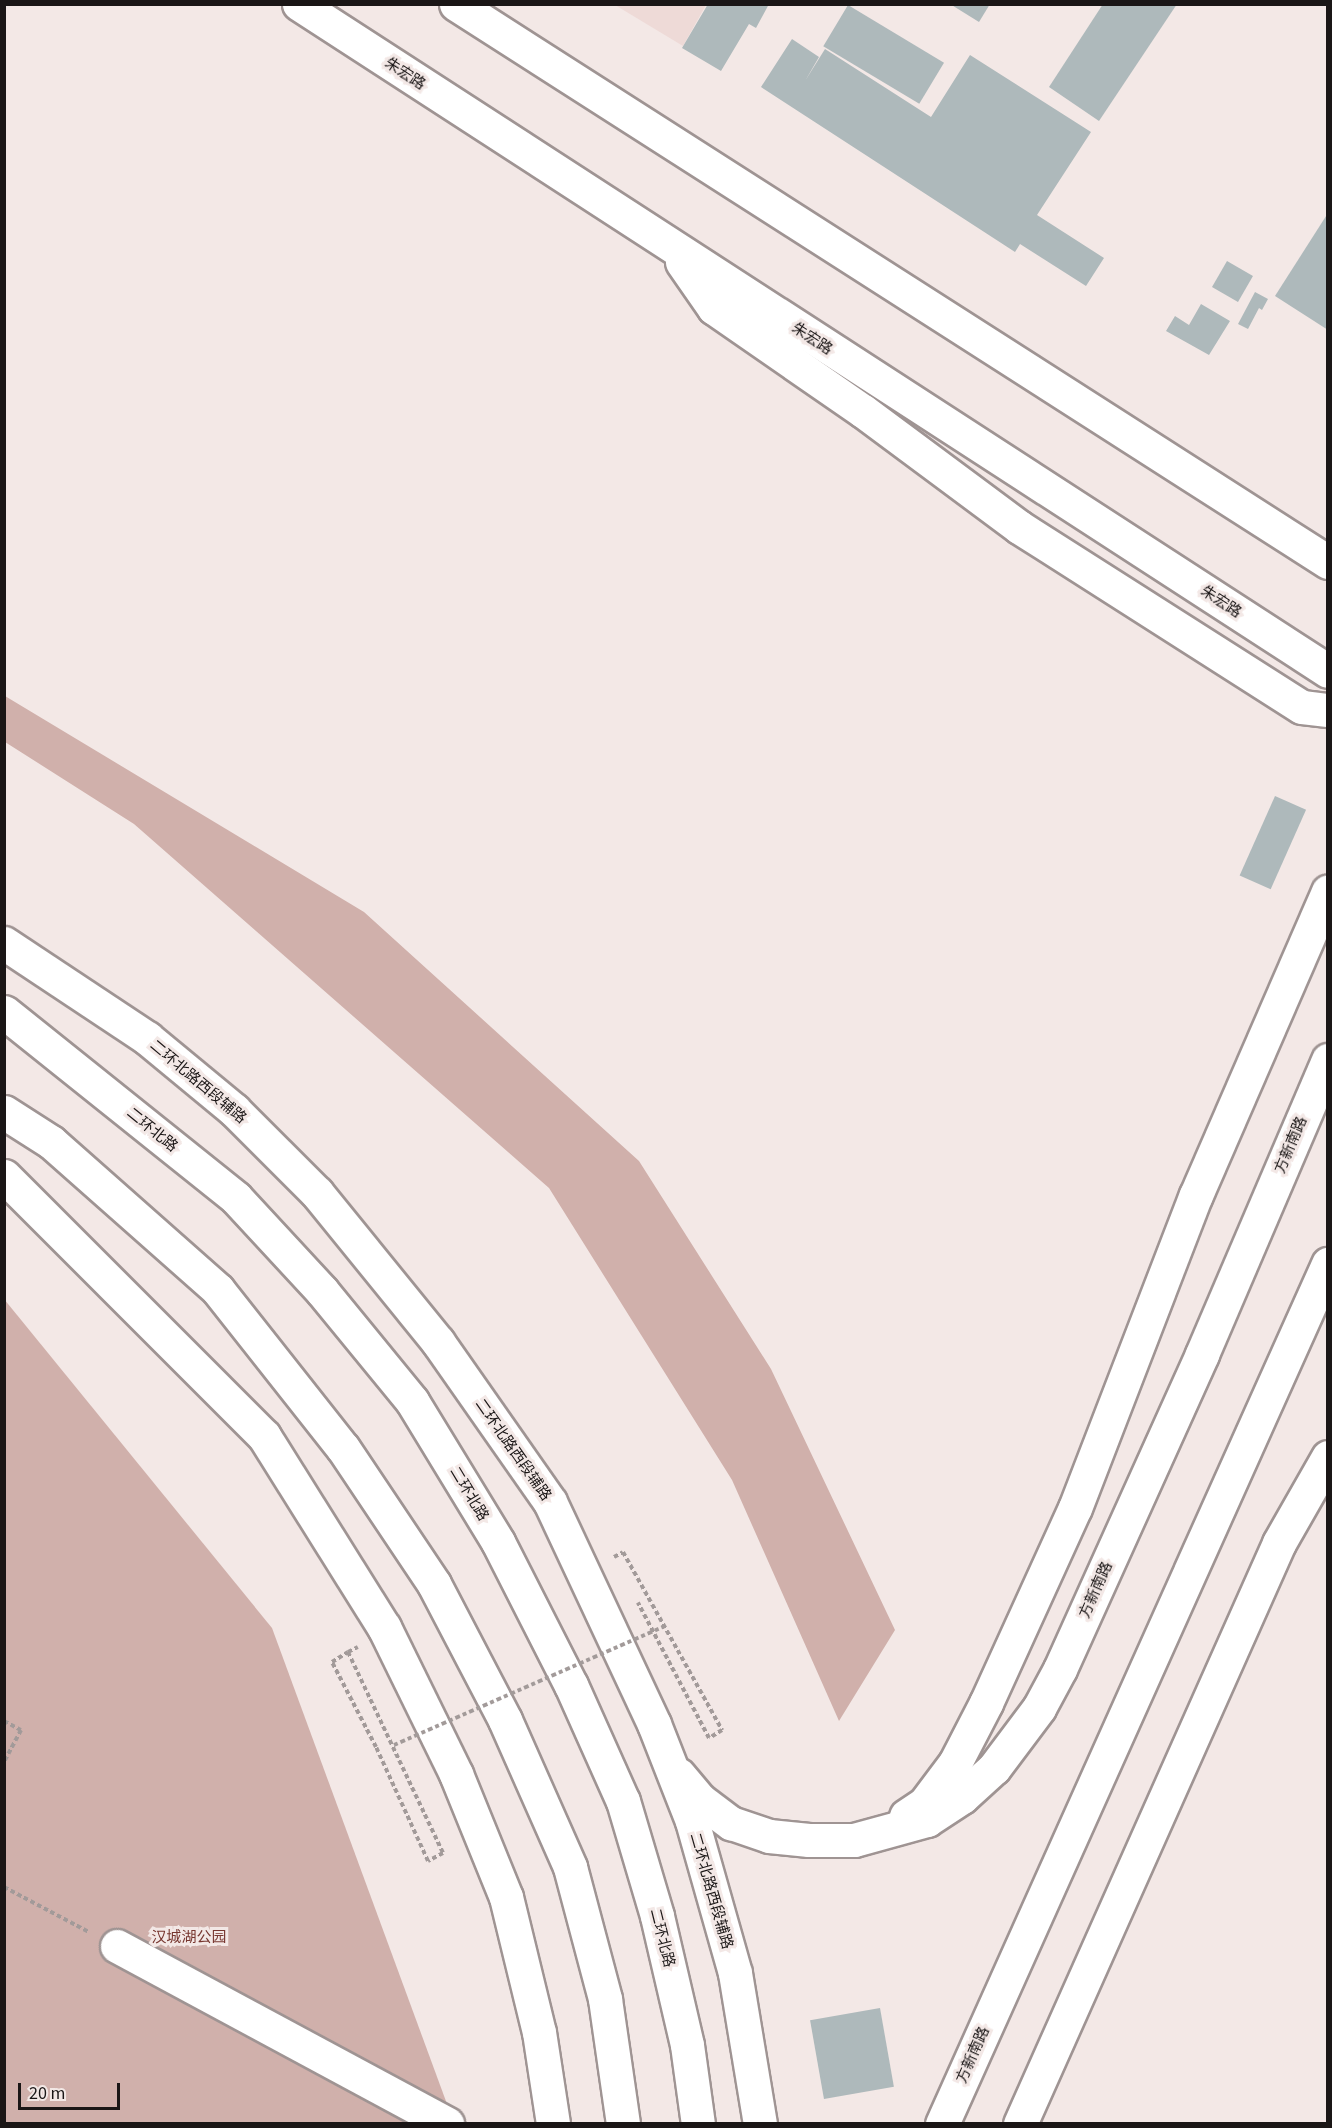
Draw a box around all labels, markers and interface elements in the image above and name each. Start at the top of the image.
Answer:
street label: 朱宏路 [381,54,429,94]
street label: 朱宏路 [788,319,836,359]
street label: 朱宏路 [1197,582,1245,622]
street label: 二环北路西段辅路 [146,1037,250,1127]
street label: 二环北路 [123,1104,181,1156]
street label: 方新南路 [1271,1114,1311,1176]
street label: 二环北路西段辅路 [471,1396,555,1504]
street label: 二环北路 [446,1464,492,1524]
street label: 方新南路 [1076,1559,1116,1621]
street label: 二环北路西段辅路 [686,1831,736,1951]
street label: 二环北路 [646,1907,678,1969]
park label: 汉城湖公园 [152,1929,226,1947]
street label: 方新南路 [953,2024,993,2086]
scale bar [21,2071,123,2109]
text: 20 m [29,2081,65,2106]

